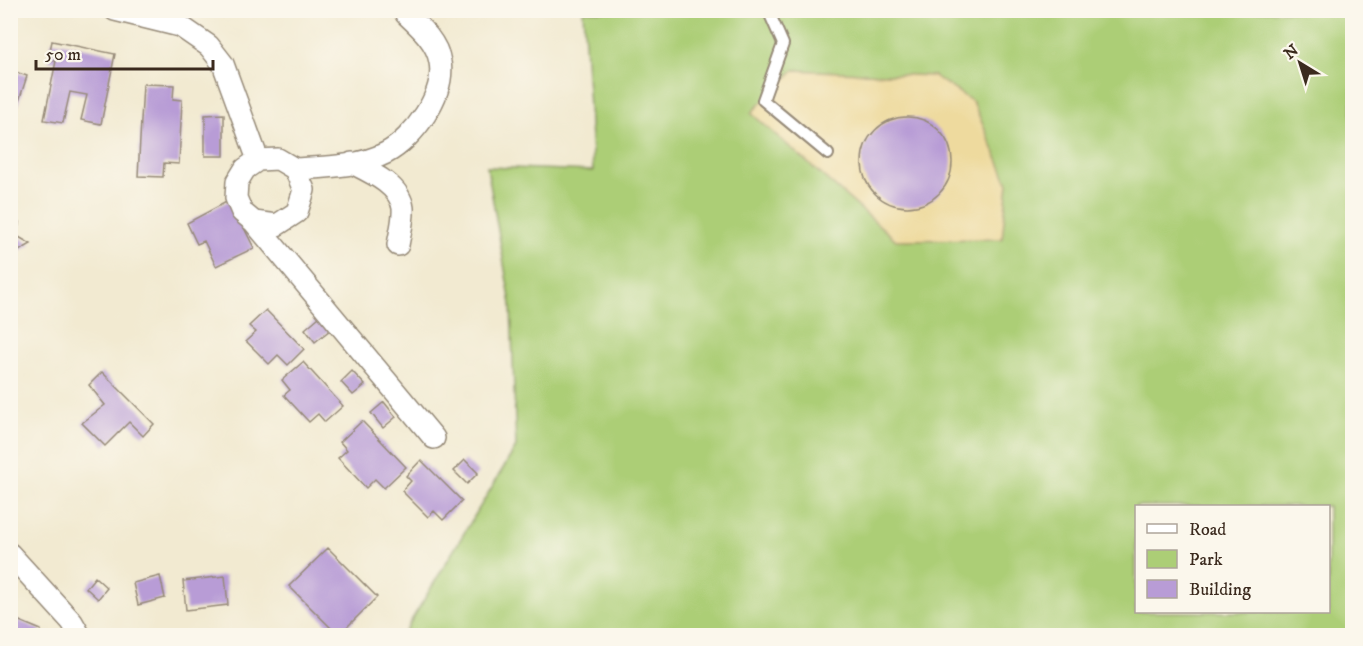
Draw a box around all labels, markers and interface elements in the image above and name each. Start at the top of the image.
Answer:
scale bar [36,33,213,71]
north arrow [1270,33,1330,93]
text: N [1280,40,1303,64]
text: 50 m [45,44,81,66]
legend [1135,505,1330,613]
text: Road [1189,519,1226,541]
text: Park [1189,549,1223,571]
text: Building [1189,579,1251,601]

